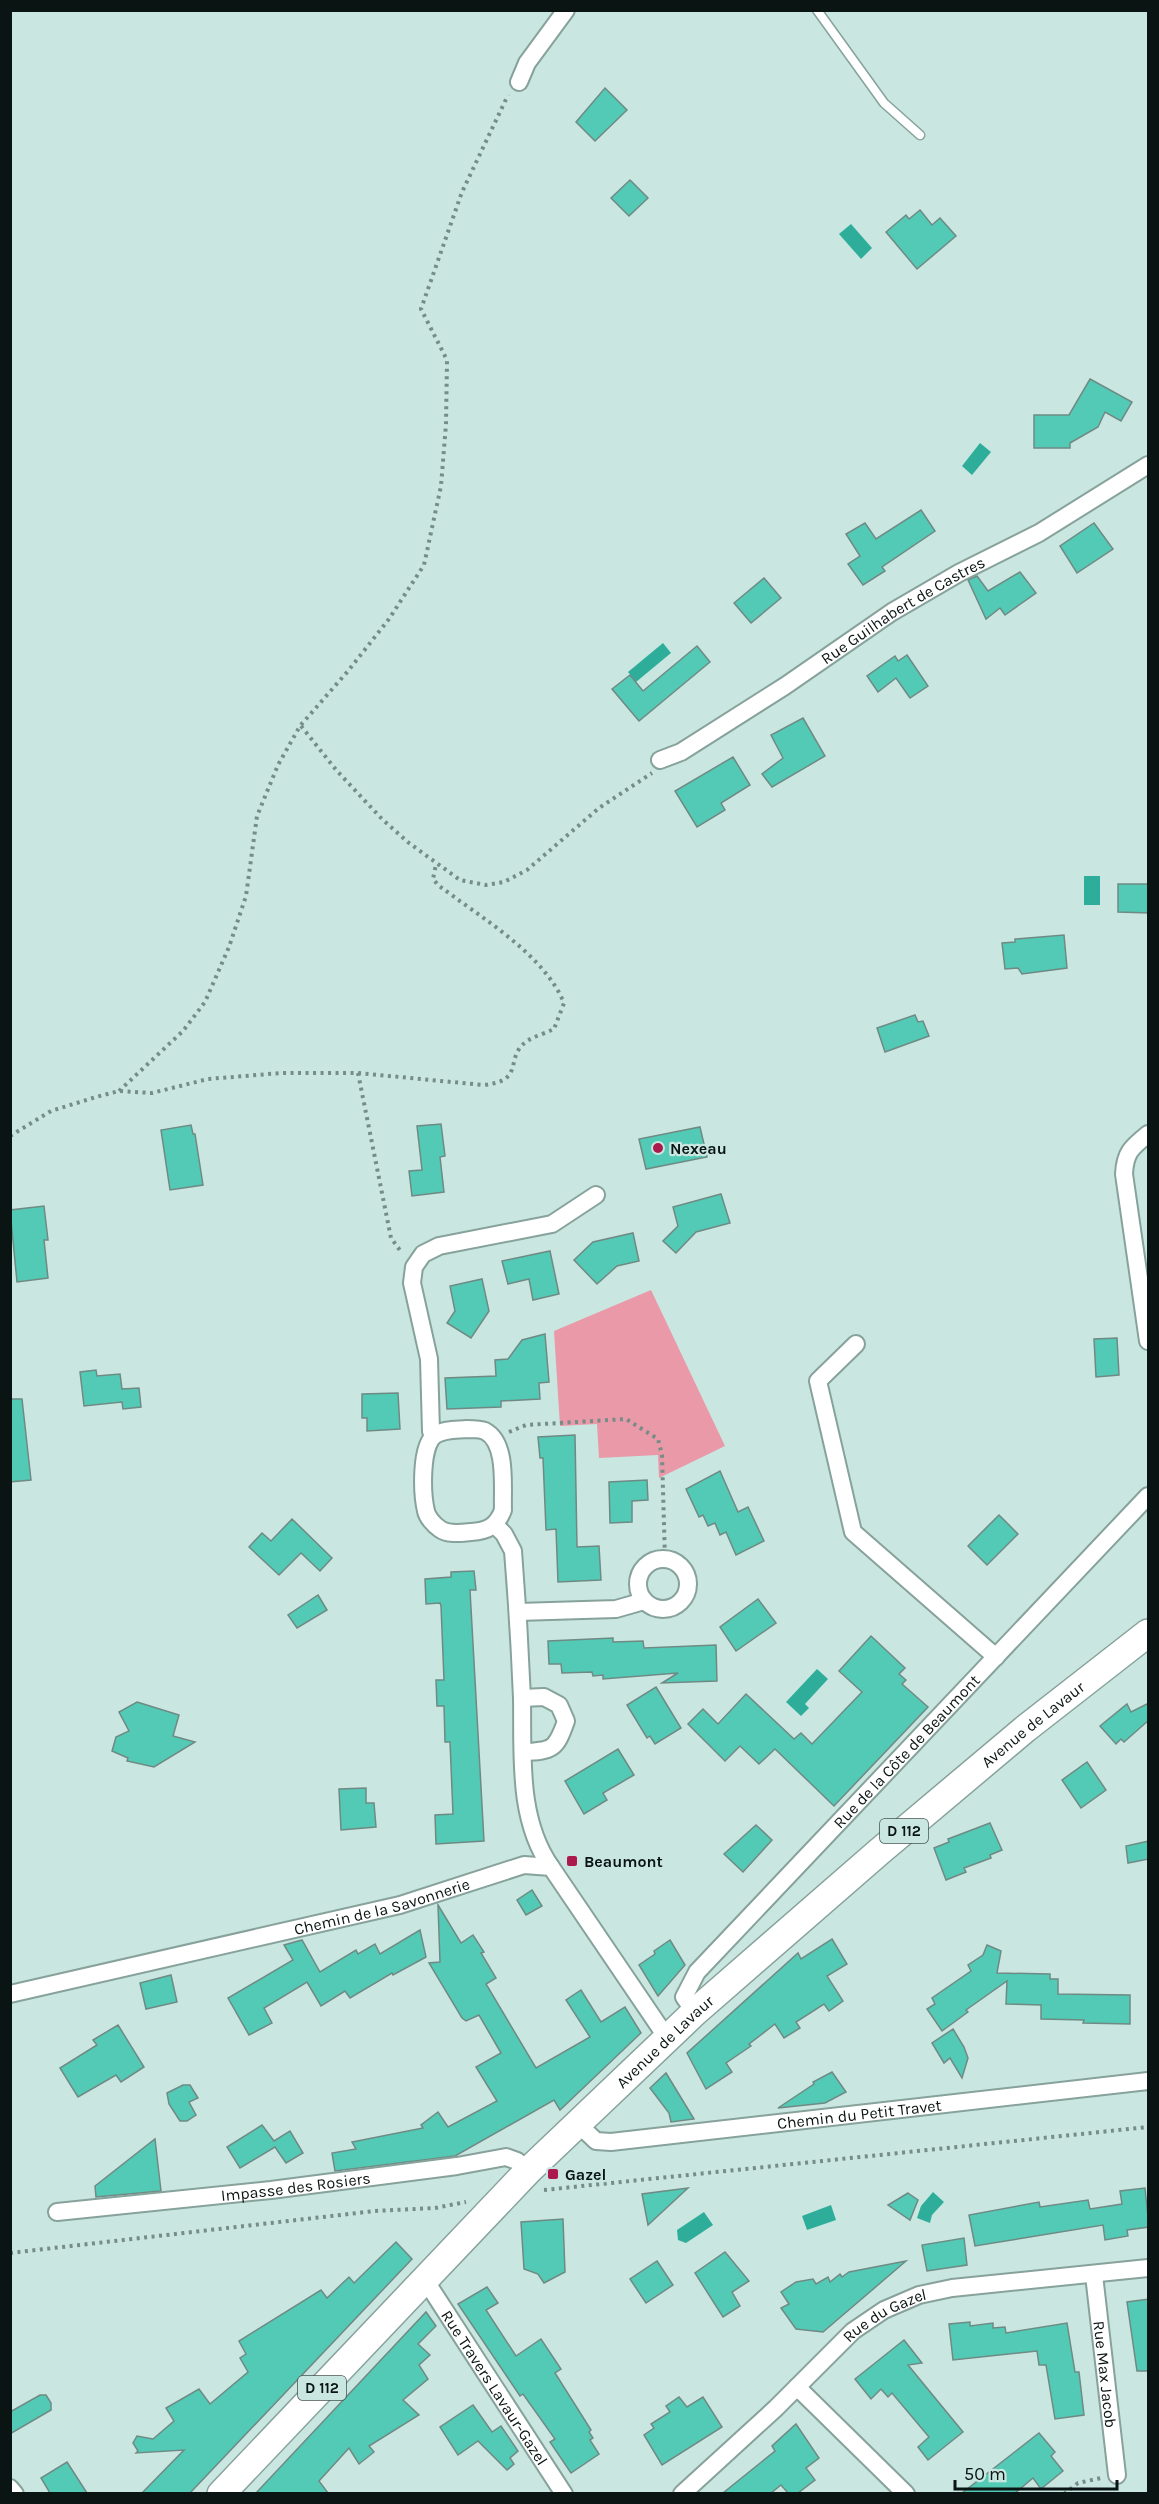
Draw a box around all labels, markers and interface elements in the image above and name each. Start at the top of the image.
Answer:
street label: Rue Guilhabert de Castres [817,552,988,668]
place label: Nexeau [670,1139,727,1158]
marker: Nexeau [651,1141,665,1155]
street label: Rue de la Côte de Beaumont [829,1670,983,1832]
street label: Avenue de Lavaur [977,1677,1088,1771]
road number: D 112 [880,1819,928,1843]
place label: Beaumont [584,1852,663,1871]
marker: Beaumont [565,1854,579,1868]
street label: Chemin de la Savonnerie [292,1874,472,1938]
street label: Avenue de Lavaur [612,1991,717,2092]
street label: Chemin du Petit Travet [776,2095,942,2133]
place label: Gazel [565,2165,606,2184]
marker: Gazel [546,2167,560,2181]
street label: Impasse des Rosiers [220,2168,372,2205]
street label: Rue du Gazel [838,2284,928,2346]
street label: Rue Travers Lavaur-Gazel [438,2306,552,2469]
street label: Rue Max Jacob [1090,2320,1121,2429]
road number: D 112 [298,2376,346,2400]
scale bar [955,2453,1117,2491]
text: 50 m [964,2463,1006,2485]

